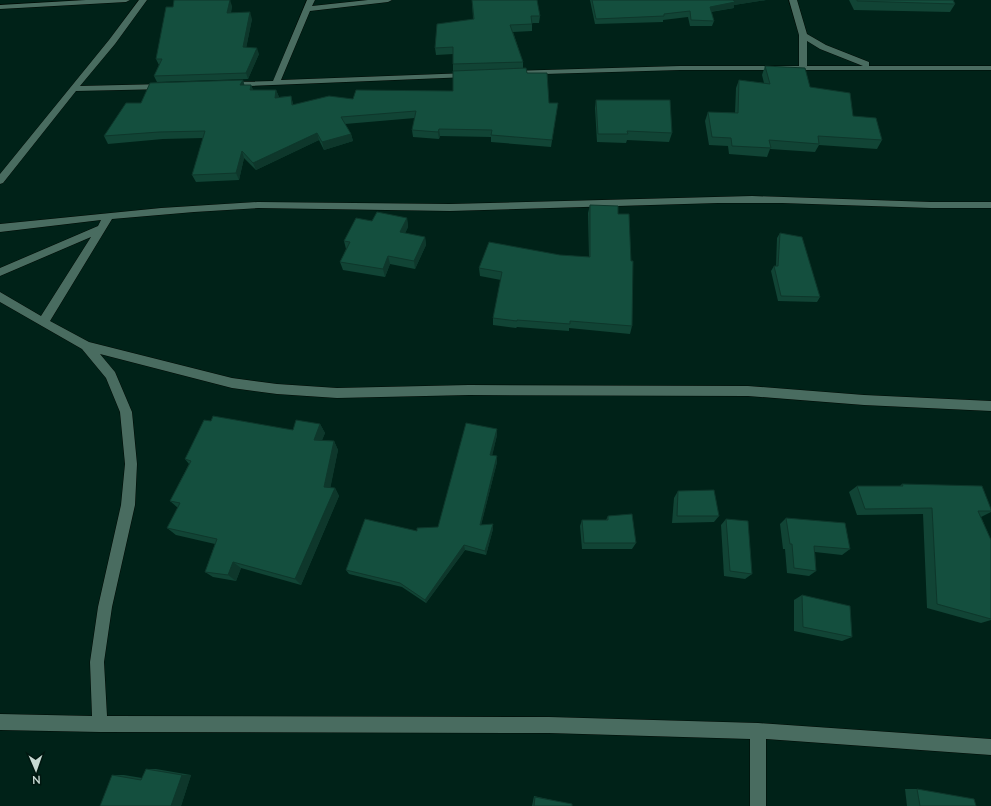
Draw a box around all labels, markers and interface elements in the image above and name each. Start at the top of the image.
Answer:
north arrow [16,750,56,790]
text: N [32,774,41,787]

